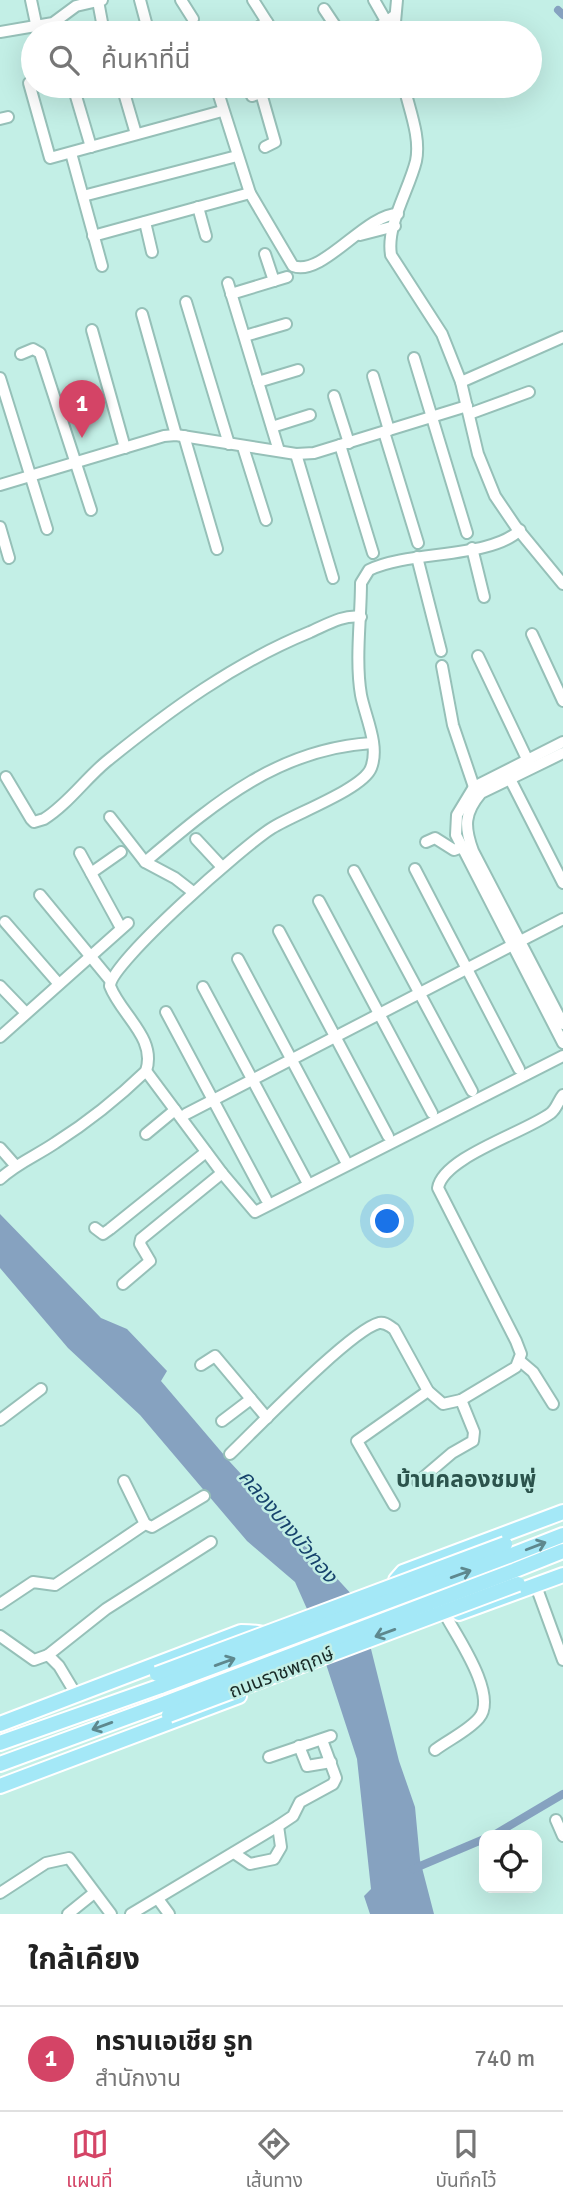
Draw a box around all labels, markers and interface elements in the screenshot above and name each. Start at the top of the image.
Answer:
search box [21,21,542,98]
icon: search [45,41,83,79]
text: ค้นหาที่นี่ [101,44,191,76]
pin: 1 [59,380,105,438]
your location [370,1204,404,1238]
water label: คลองบางบัวทอง [233,1464,344,1589]
district label: บ้านคลองชมพู่ [396,1465,536,1494]
one-way arrow [524,1538,546,1551]
one-way arrow [449,1567,471,1579]
one-way arrow [374,1628,396,1641]
street label: ถนนราชพฤกษ์ [226,1642,337,1704]
one-way arrow [213,1655,235,1667]
one-way arrow [91,1721,113,1733]
map controls [479,1830,542,1893]
button: locate [479,1830,542,1893]
text: ใกล้เคียง [28,1941,140,1978]
text: ทรานเอเชีย รูท [95,2026,253,2058]
text: 1 [45,2044,57,2073]
text: 740 m [474,2044,535,2073]
text: สำนักงาน [95,2064,181,2093]
tab: แผนที่ [66,2125,113,2196]
tab: เส้นทาง [245,2125,303,2196]
tab: บันทึกไว้ [436,2125,497,2196]

